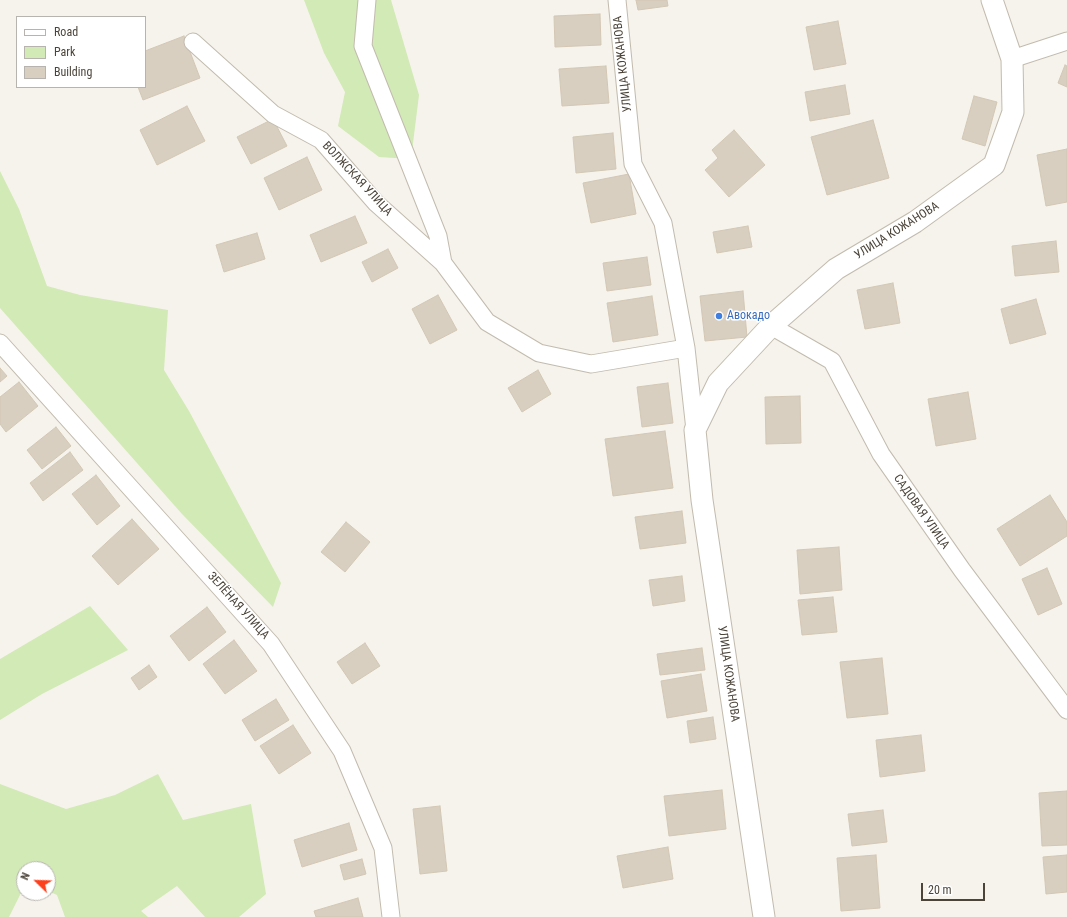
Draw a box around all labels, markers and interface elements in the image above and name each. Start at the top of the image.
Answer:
street label: УЛИЦА КОЖАНОВА [611,15,635,113]
legend [16,16,146,88]
text: Road [54,25,78,39]
text: Park [54,45,75,59]
text: Building [54,65,92,79]
street label: ВОЛЖСКАЯ УЛИЦА [319,139,395,219]
street label: УЛИЦА КОЖАНОВА [852,199,942,263]
place label: Авокадо [727,309,770,323]
marker: Авокадо [714,311,724,321]
street label: САДОВАЯ УЛИЦА [890,472,952,552]
street label: ЗЕЛЁНАЯ УЛИЦА [204,569,272,643]
street label: УЛИЦА КОЖАНОВА [714,625,742,723]
north arrow [16,861,56,901]
text: N [18,871,33,882]
scale bar [923,875,987,901]
text: 20 m [928,883,952,897]

